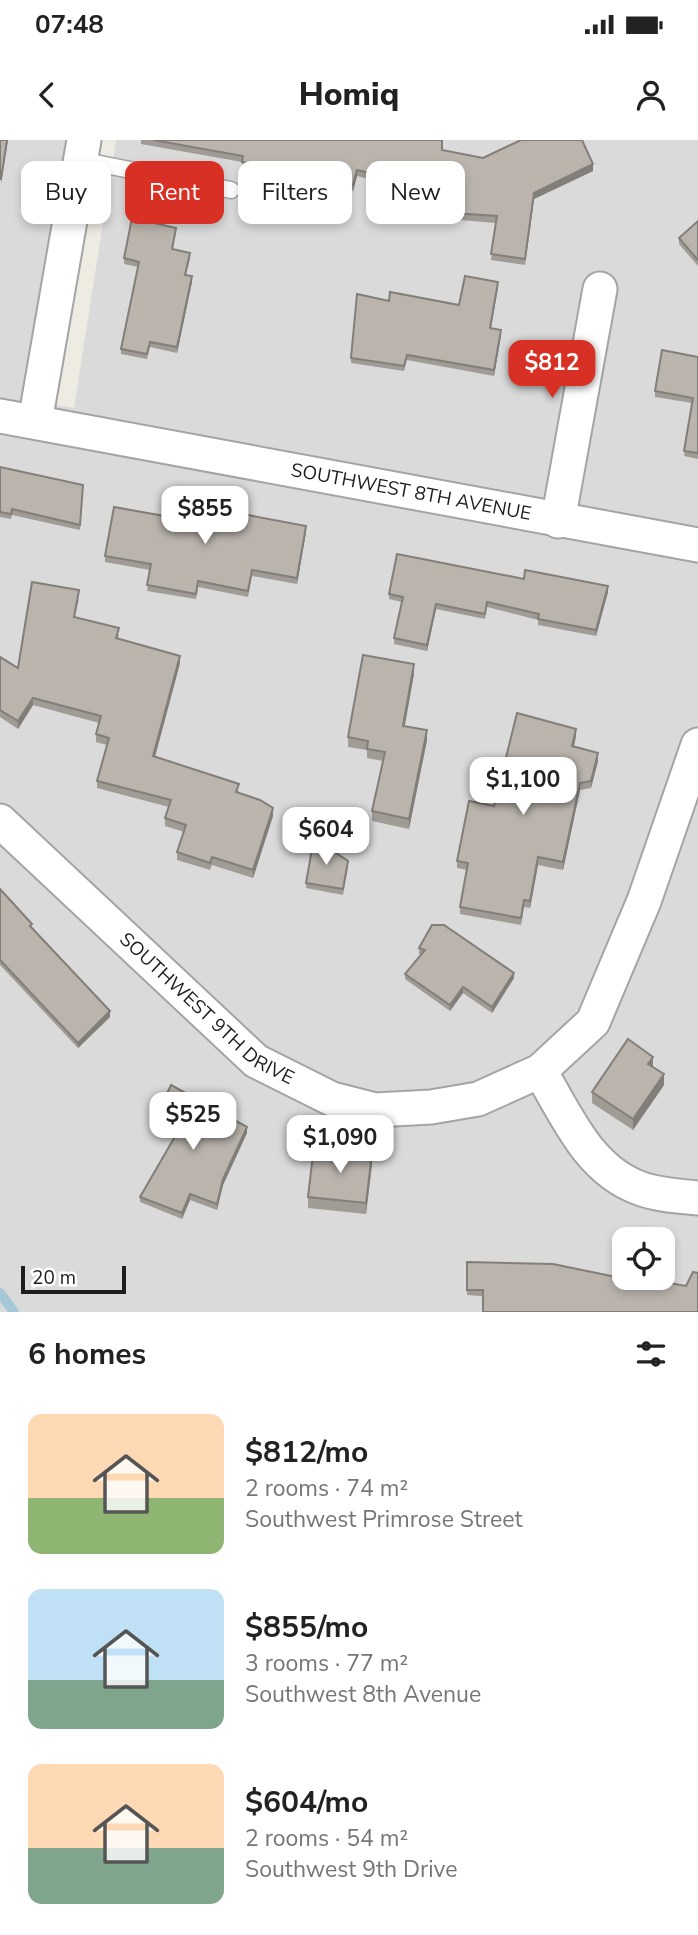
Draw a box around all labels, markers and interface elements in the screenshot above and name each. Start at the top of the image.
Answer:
text: 07:48 [35,7,104,42]
text: Homiq [299,73,399,116]
icon: back [28,76,66,114]
icon: person [632,76,670,114]
chip: Buy [21,161,111,224]
chip: Rent [125,161,224,224]
chip: Filters [238,161,352,224]
chip: New [366,161,465,224]
pin: $812 [511,341,593,400]
text: $812 [524,347,580,378]
street label: SOUTHWEST 8TH AVENUE [289,457,533,527]
pin: $855 [164,486,246,546]
text: $855 [177,493,233,524]
pin: $1,100 [466,758,580,817]
text: $1,100 [486,764,560,795]
pin: $604 [285,808,367,867]
text: $604 [298,814,354,845]
street label: SOUTHWEST 9TH DRIVE [114,927,298,1091]
pin: $525 [152,1093,234,1152]
text: $525 [165,1099,221,1130]
pin: $1,090 [283,1116,397,1175]
text: $1,090 [303,1122,377,1153]
map controls [612,1227,675,1290]
button: locate [612,1227,675,1290]
scale bar [21,1263,126,1295]
text: 20 m [32,1265,76,1291]
text: 6 homes [28,1334,146,1375]
icon: filters [632,1335,670,1373]
text: $812/mo [245,1432,368,1473]
icon: home [84,1442,168,1526]
text: 2 rooms · 74 m² [245,1473,408,1504]
text: Southwest Primrose Street [245,1504,523,1535]
text: $855/mo [245,1607,368,1648]
icon: home [84,1617,168,1701]
text: 3 rooms · 77 m² [245,1648,408,1679]
text: Southwest 8th Avenue [245,1679,481,1710]
text: $604/mo [245,1782,368,1823]
icon: home [84,1792,168,1876]
text: 2 rooms · 54 m² [245,1823,408,1854]
text: Southwest 9th Drive [245,1854,458,1885]

